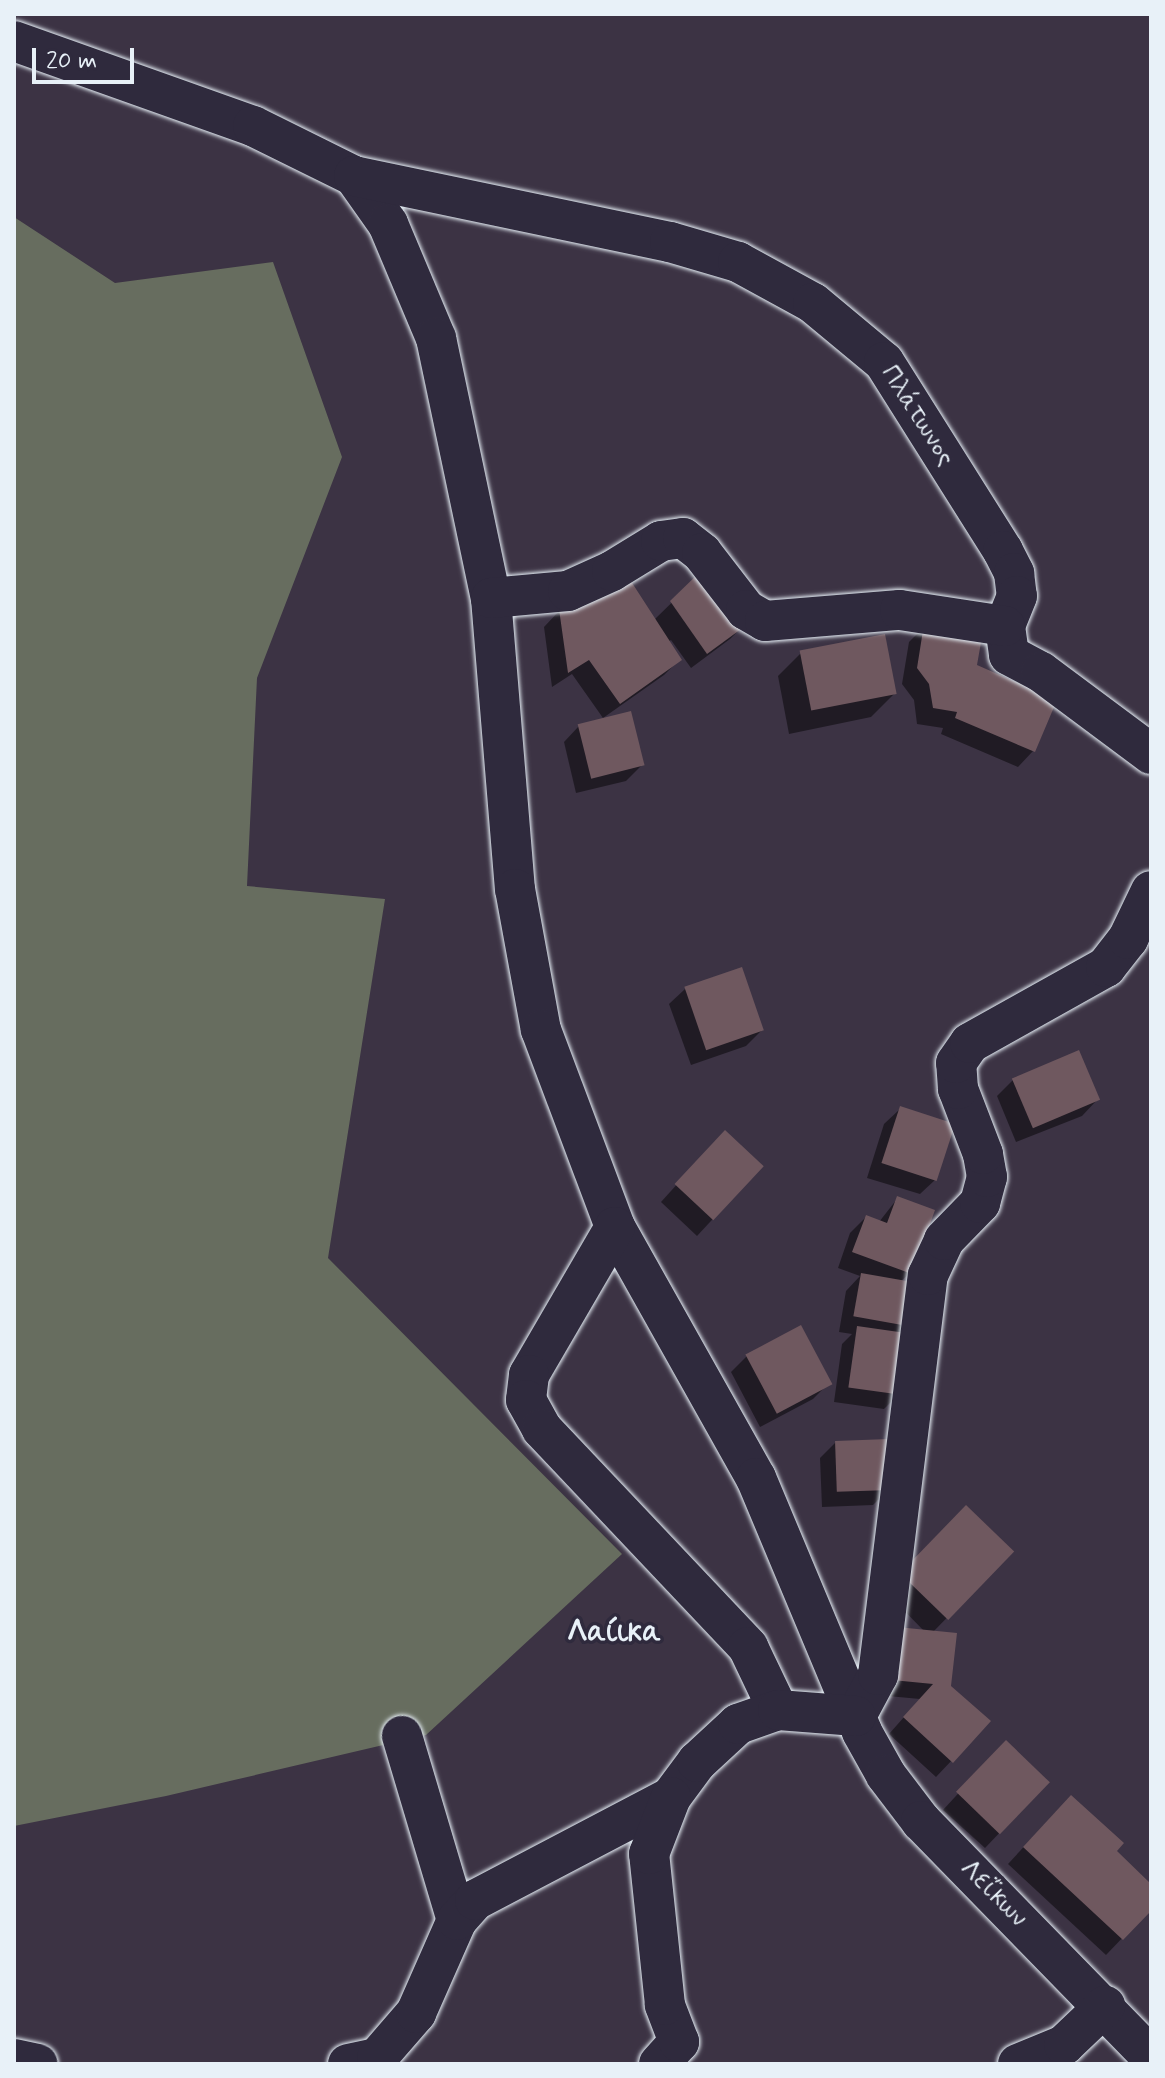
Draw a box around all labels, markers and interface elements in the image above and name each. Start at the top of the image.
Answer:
scale bar [36,32,138,82]
text: 20 m [46,46,97,77]
street label: Πλάτωνος [873,360,961,472]
district label: Λαίικα [567,1615,661,1651]
street label: Λεΐκων [953,1854,1033,1934]

